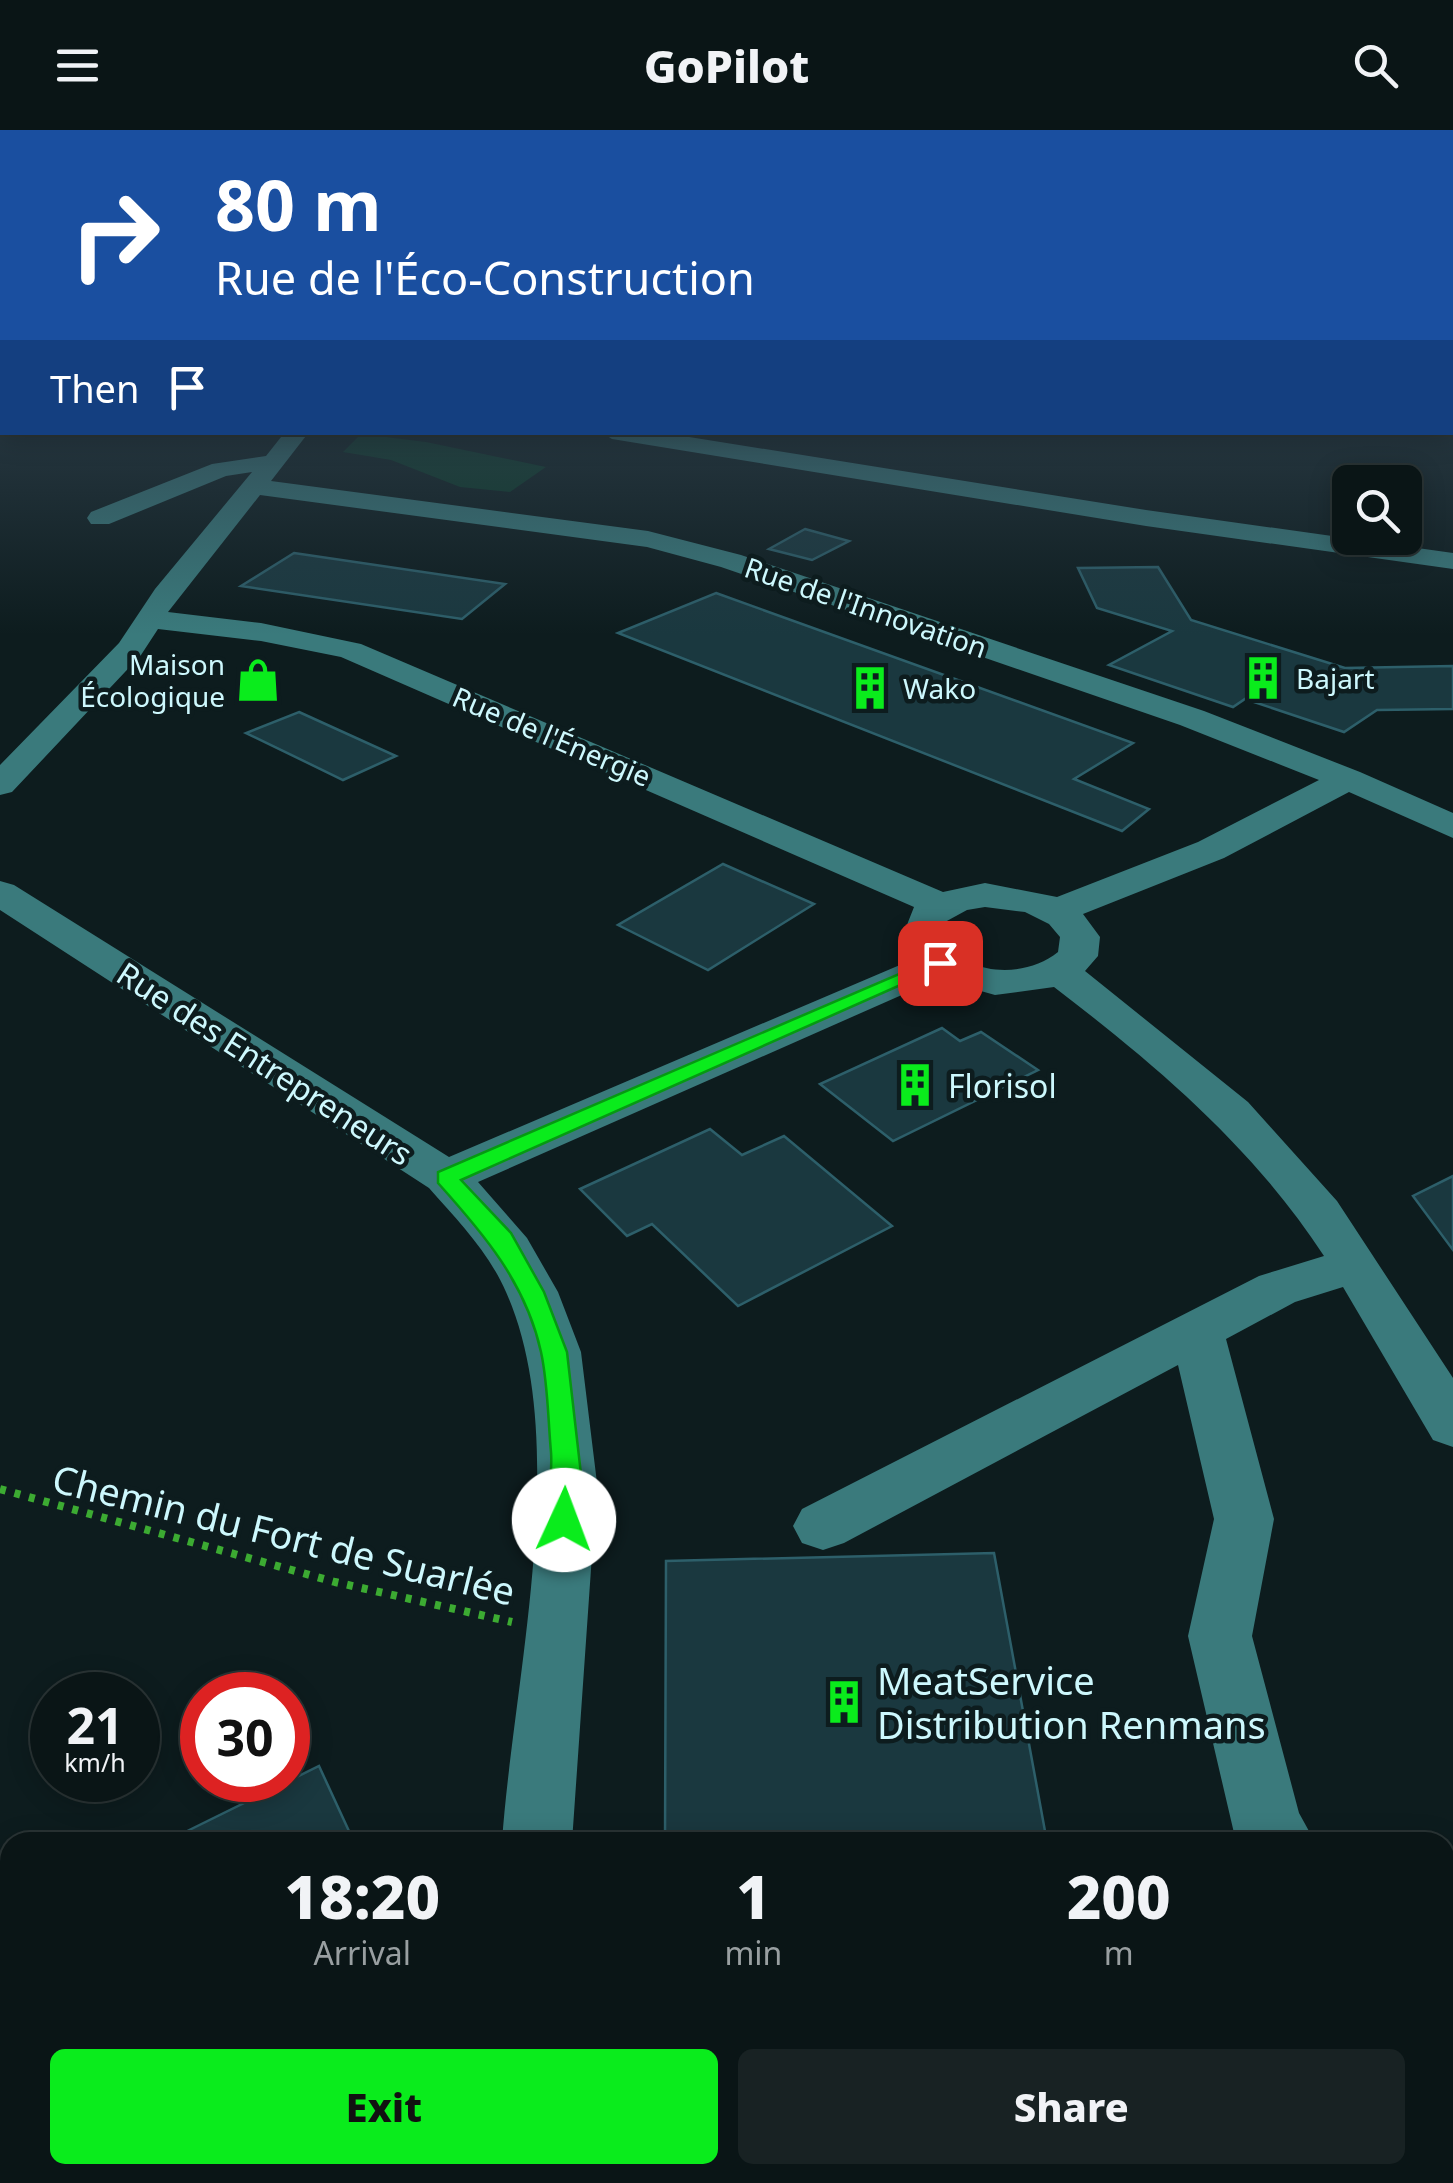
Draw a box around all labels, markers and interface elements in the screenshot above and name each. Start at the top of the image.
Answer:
text: GoPilot [644,35,809,96]
icon: menu [50,38,105,93]
icon: search [1348,38,1403,93]
text: 80 m [215,156,382,252]
icon: right [50,170,180,300]
text: Rue de l'Éco-Construction [215,247,755,308]
icon: arrive [160,360,215,415]
text: Then [50,362,140,414]
map controls [1332,465,1422,555]
button: search [1332,465,1422,555]
street label: Rue de l'Innovation [740,548,992,666]
place label: Maison Écologique [80,645,225,715]
building icon: Bajart [1239,654,1287,702]
shop icon: Maison Écologique [234,656,282,704]
place label: Bajart [1296,659,1375,697]
building icon: Wako [846,664,894,712]
place label: Wako [903,669,976,707]
street label: Rue de l'Énergie [447,677,657,795]
pin [898,921,983,1006]
icon: arrive [913,936,968,991]
street label: Rue des Entrepreneurs [109,951,421,1175]
building icon: Florisol [891,1061,939,1109]
place label: Florisol [948,1064,1057,1107]
street label: Chemin du Fort de Suarlée [47,1451,521,1617]
position arrow [512,1468,616,1572]
place label: MeatService Distribution Renmans [877,1654,1266,1750]
speed limit sign: 30 [180,1672,310,1802]
building icon: MeatService Distribution Renmans [820,1678,868,1726]
text: 21 [66,1691,124,1759]
text: km/h [64,1745,126,1779]
text: 18:20 [284,1855,440,1937]
text: 1 [736,1855,771,1937]
text: 200 [1067,1855,1171,1937]
text: Arrival [313,1931,411,1974]
text: min [724,1931,782,1974]
text: m [1104,1931,1134,1974]
button: Exit [50,2049,718,2164]
button: Share [738,2049,1405,2164]

